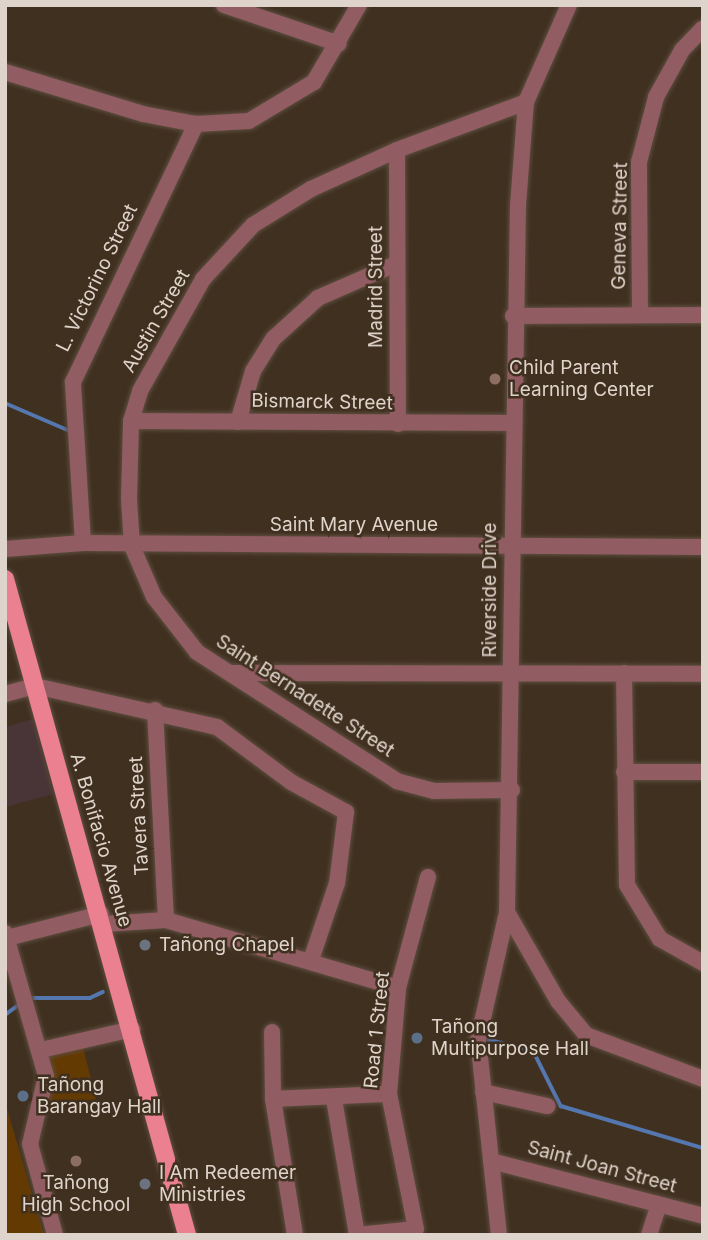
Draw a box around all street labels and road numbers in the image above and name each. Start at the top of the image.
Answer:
street label: Geneva Street [607,162,633,290]
street label: L. Victorino Street [51,201,143,355]
street label: Madrid Street [365,226,387,348]
street label: Austin Street [117,265,195,377]
street label: Bismarck Street [251,389,393,415]
street label: Saint Mary Avenue [270,514,438,536]
street label: Riverside Drive [479,522,501,658]
street label: Saint Bernadette Street [212,630,398,762]
street label: A. Bonifacio Avenue [65,750,137,930]
street label: Tavera Street [124,756,154,876]
street label: Road 1 Street [360,970,394,1090]
street label: Saint Joan Street [525,1136,679,1198]

